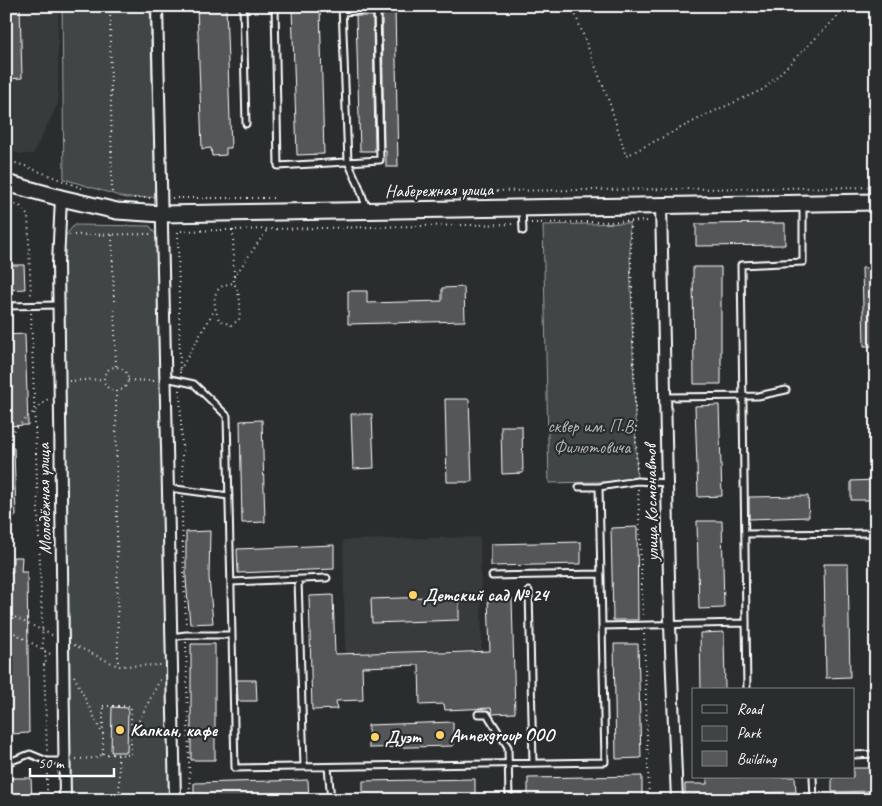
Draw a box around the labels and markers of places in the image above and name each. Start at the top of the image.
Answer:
place label: Детский сад № 24 [423,584,550,606]
marker: Детский сад № 24 [407,589,419,601]
place label: Капкан, кафе [130,719,219,741]
marker: Капкан, кафе [114,724,126,736]
place label: Annexgroup ООО [450,724,556,746]
place label: Дуэт [385,726,422,748]
marker: Annexgroup ООО [434,729,446,741]
marker: Дуэт [369,731,381,743]

